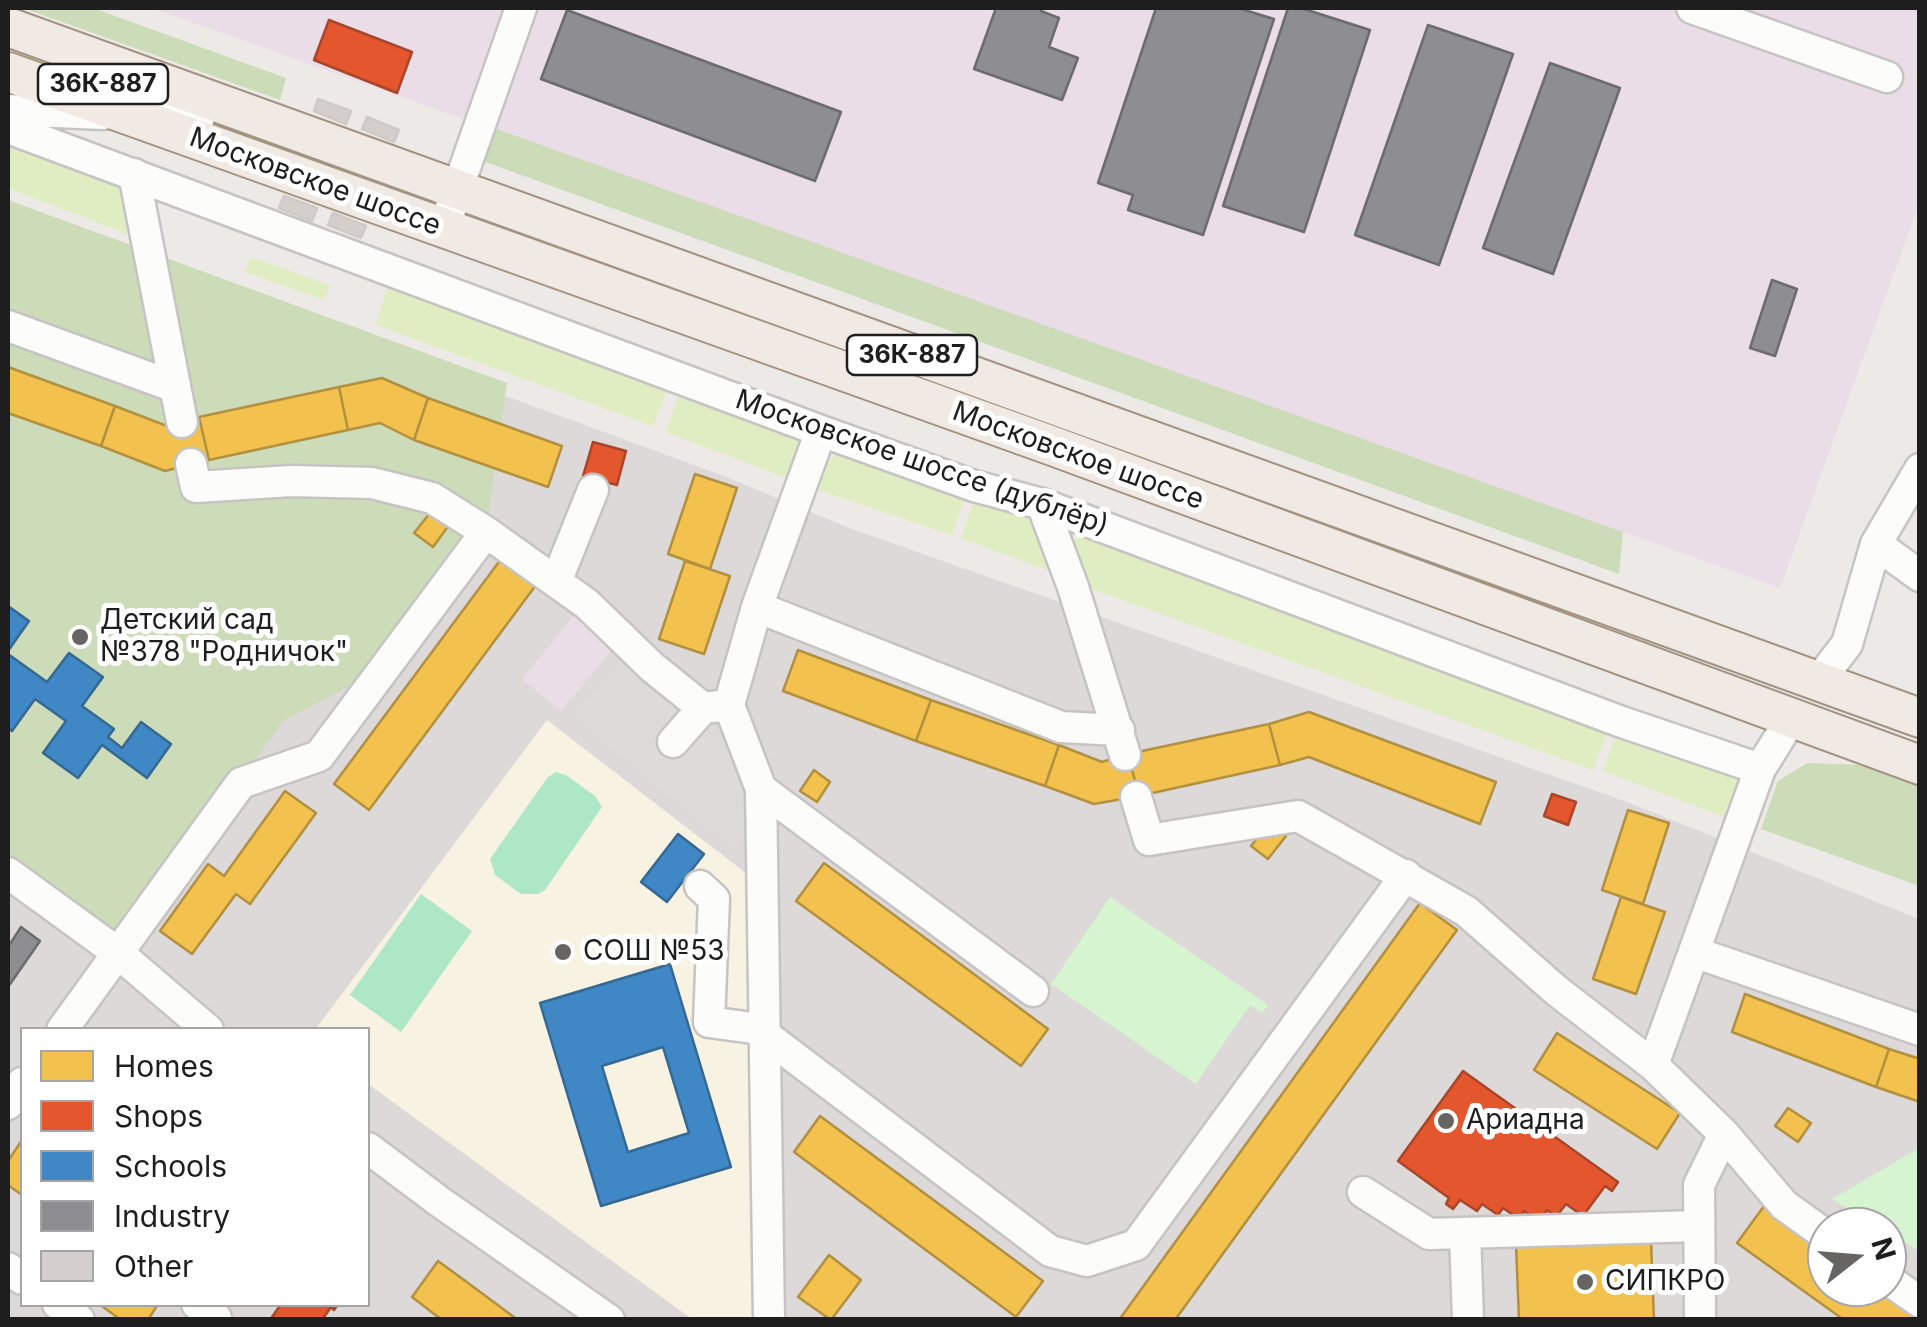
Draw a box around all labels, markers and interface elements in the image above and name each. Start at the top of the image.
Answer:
road number: 36К-887 [38,64,168,104]
street label: Московское шоссе [185,121,445,243]
road number: 36К-887 [847,335,977,375]
street label: Московское шоссе (дублёр) [731,383,1113,543]
street label: Московское шоссе [948,395,1208,517]
place label: Детский сад №378 "Родничок" [100,604,348,670]
marker: Детский сад №378 "Родничок" [69,626,91,648]
place label: СОШ №53 [583,935,724,969]
marker: СОШ №53 [552,941,574,963]
legend [20,1027,370,1307]
text: Homes [114,1048,214,1084]
text: Shops [114,1098,203,1134]
place label: Ариадна [1466,1104,1585,1138]
marker: Ариадна [1435,1110,1457,1132]
text: Schools [114,1148,227,1184]
text: Industry [114,1198,230,1234]
north arrow [1807,1207,1907,1307]
text: N [1864,1234,1903,1264]
text: Other [114,1248,193,1284]
place label: СИПКРО [1605,1265,1725,1299]
marker: СИПКРО [1574,1271,1596,1293]

